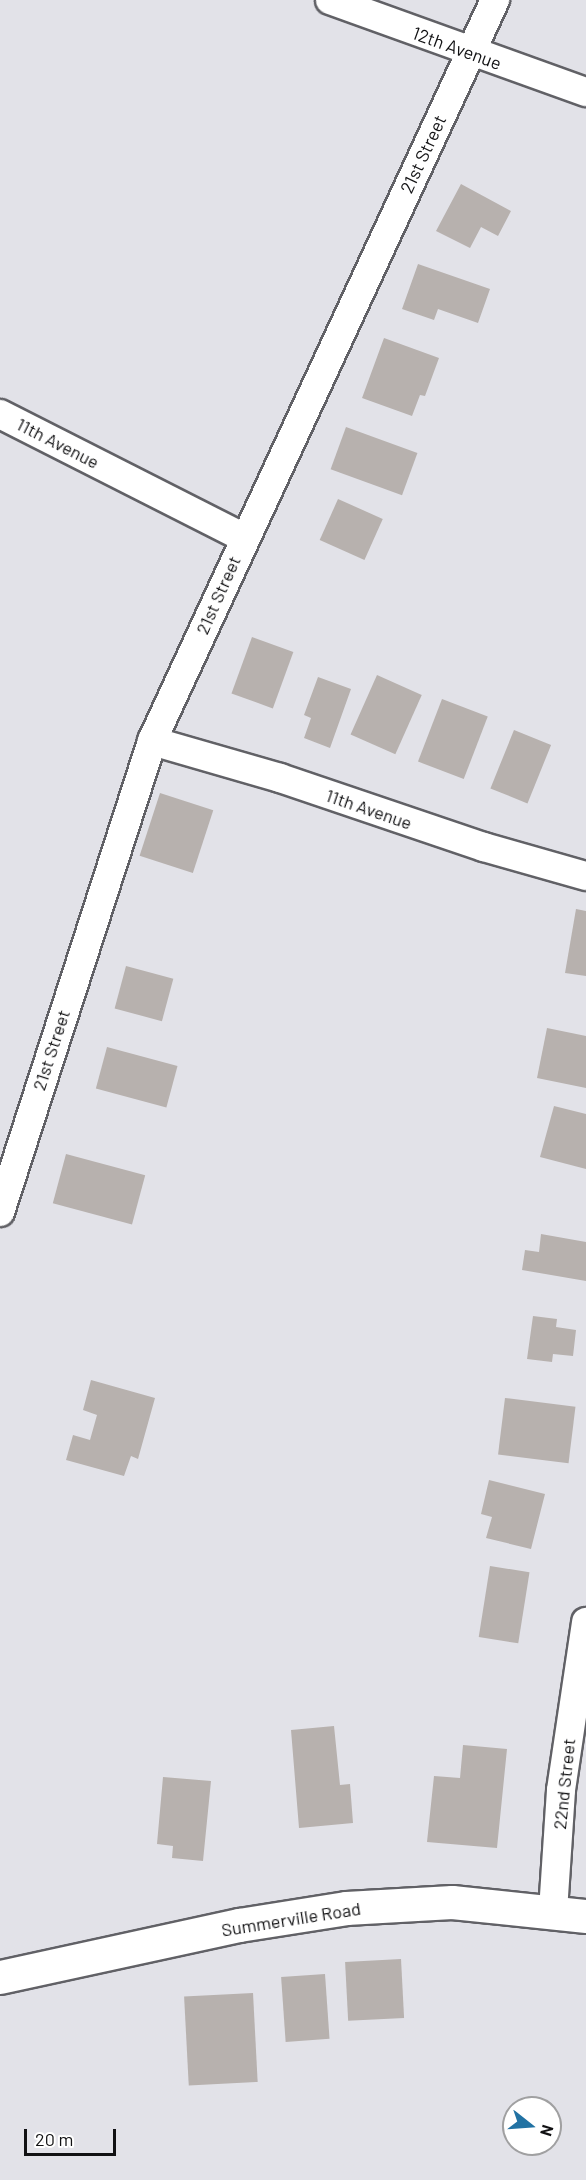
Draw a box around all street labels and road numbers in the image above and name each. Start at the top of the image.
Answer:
street label: 12th Avenue [410,22,504,74]
street label: 21st Street [396,112,450,196]
street label: 11th Avenue [13,413,103,473]
street label: 21st Street [191,552,245,638]
street label: 11th Avenue [323,784,415,834]
street label: 21st Street [28,1007,74,1093]
street label: 22nd Street [548,1737,580,1831]
street label: Summerville Road [220,1897,362,1941]

